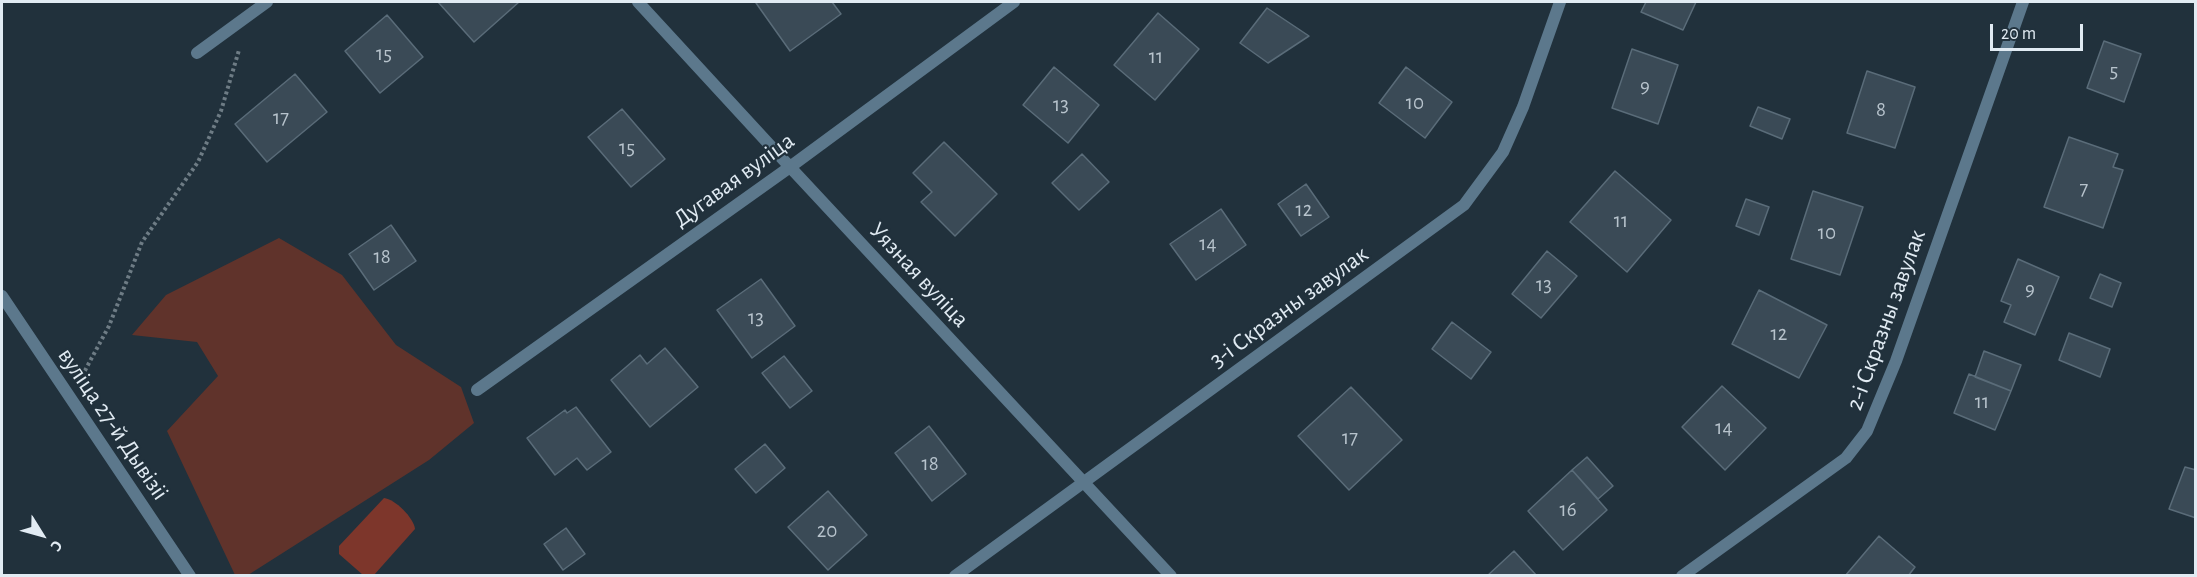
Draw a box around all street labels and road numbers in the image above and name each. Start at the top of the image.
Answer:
street label: Дугавая вуліца [668,126,800,234]
street label: Уязная вуліца [863,217,975,333]
street label: 2-і Скразны завулак [1840,226,1932,414]
street label: 3-і Скразны завулак [1204,240,1374,374]
street label: вуліца 27-й Дывізіі [51,342,175,506]

